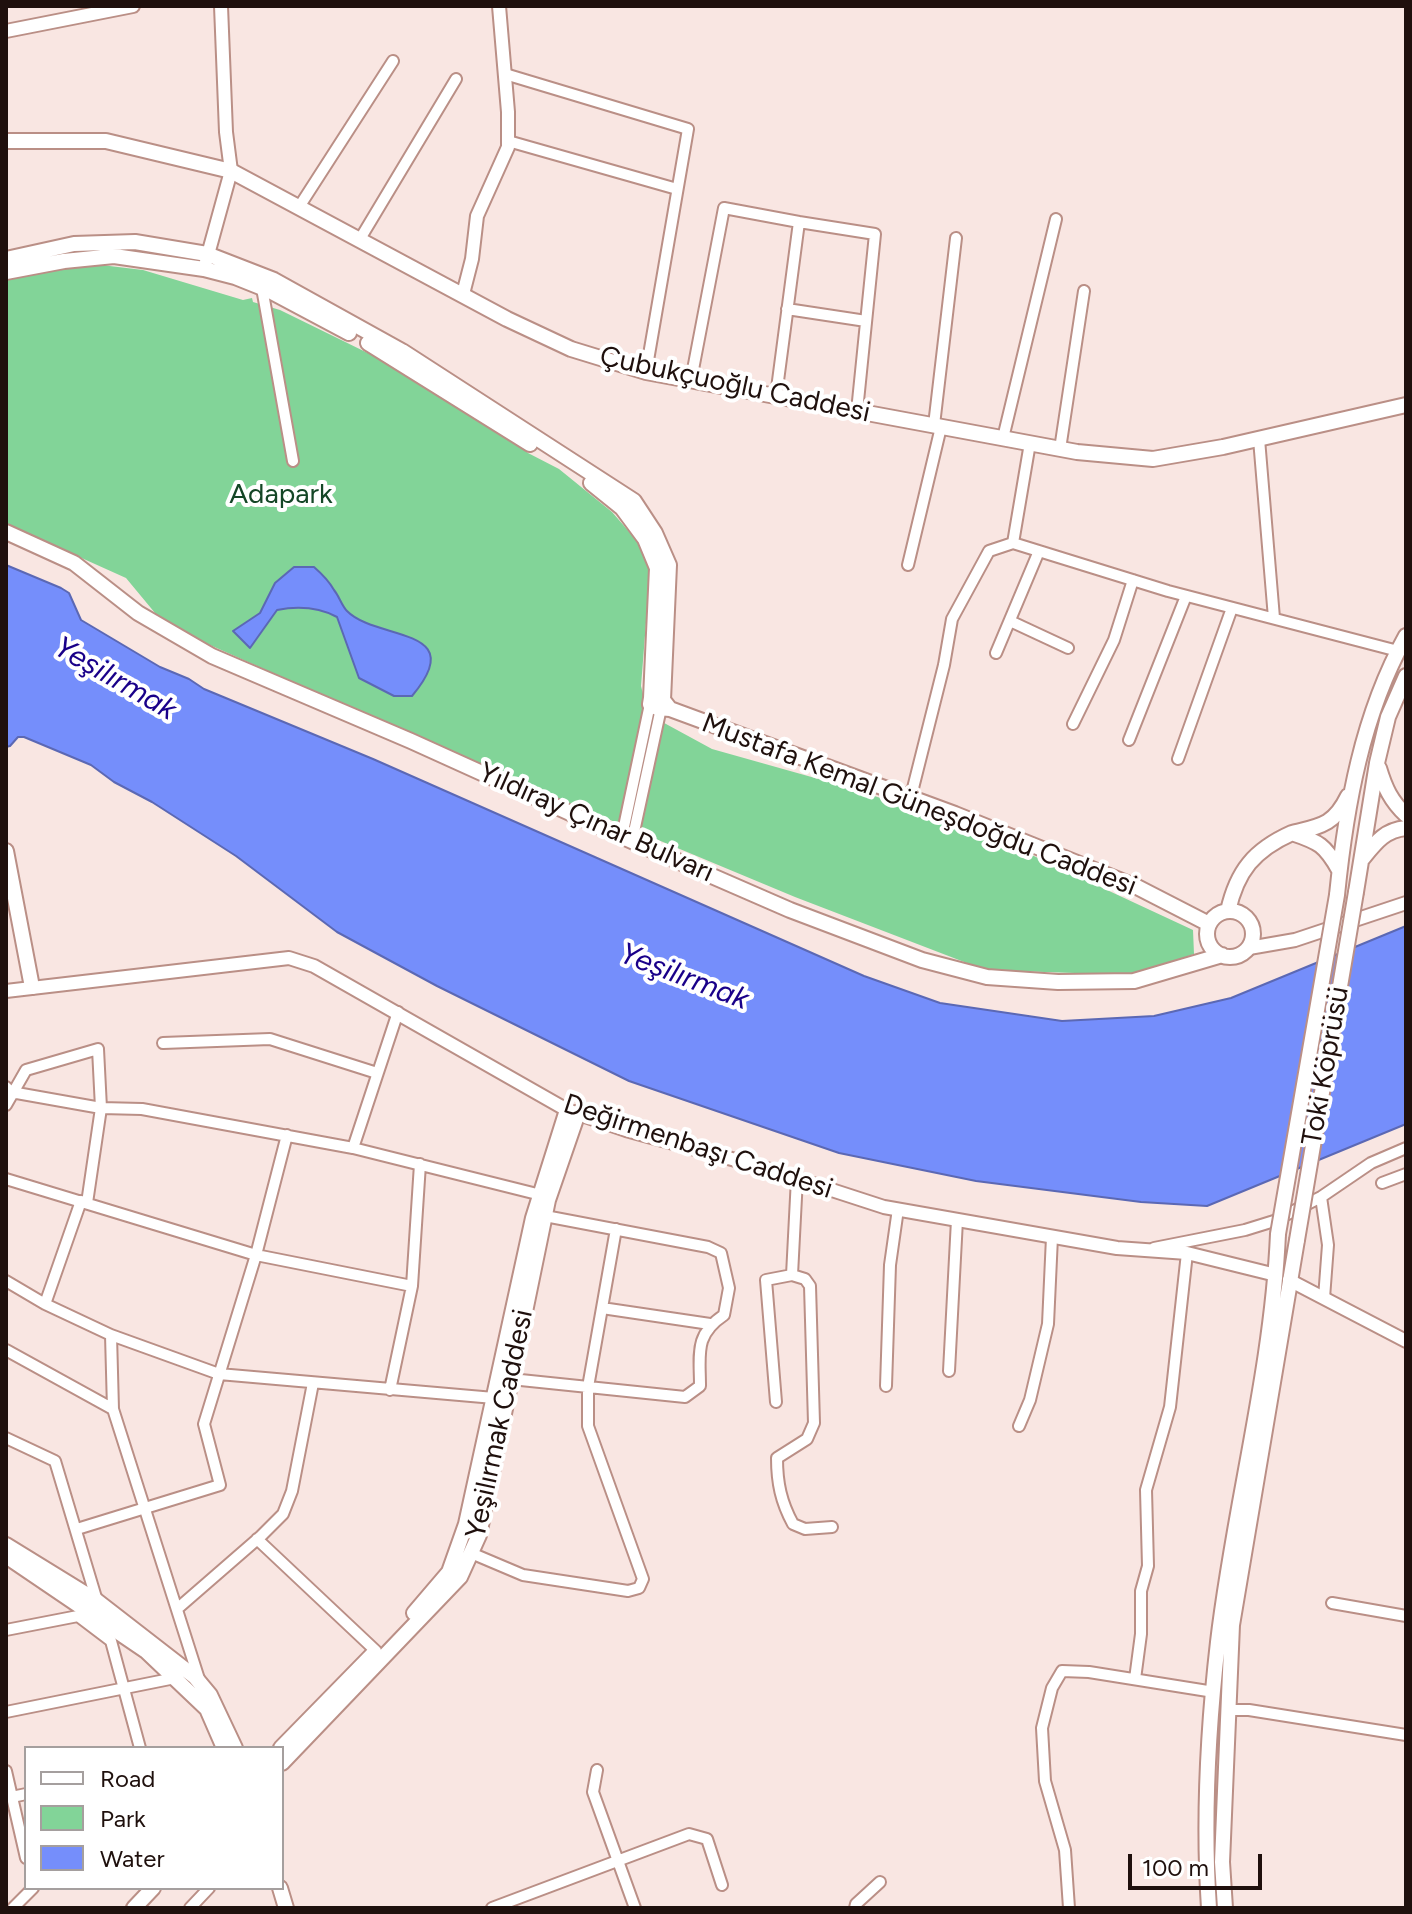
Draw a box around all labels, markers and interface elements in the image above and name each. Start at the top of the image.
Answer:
street label: Çubukçuoğlu Caddesi [597,340,873,430]
park label: Adapark [229,478,333,512]
water label: Yeşilırmak [47,630,183,728]
street label: Mustafa Kemal Güneşdoğdu Caddesi [697,706,1141,904]
street label: Yıldıray Çınar Bulvarı [473,756,719,890]
water label: Yeşilırmak [614,936,754,1018]
street label: Toki Köprüsü [1296,984,1356,1148]
street label: Değirmenbaşı Caddesi [559,1088,837,1206]
street label: Yeşilırmak Caddesi [459,1307,541,1541]
legend [24,1746,284,1890]
text: Road [100,1764,155,1793]
text: Park [100,1804,146,1833]
scale bar [1132,1838,1266,1888]
text: Water [100,1844,165,1873]
text: 100 m [1142,1853,1209,1882]

